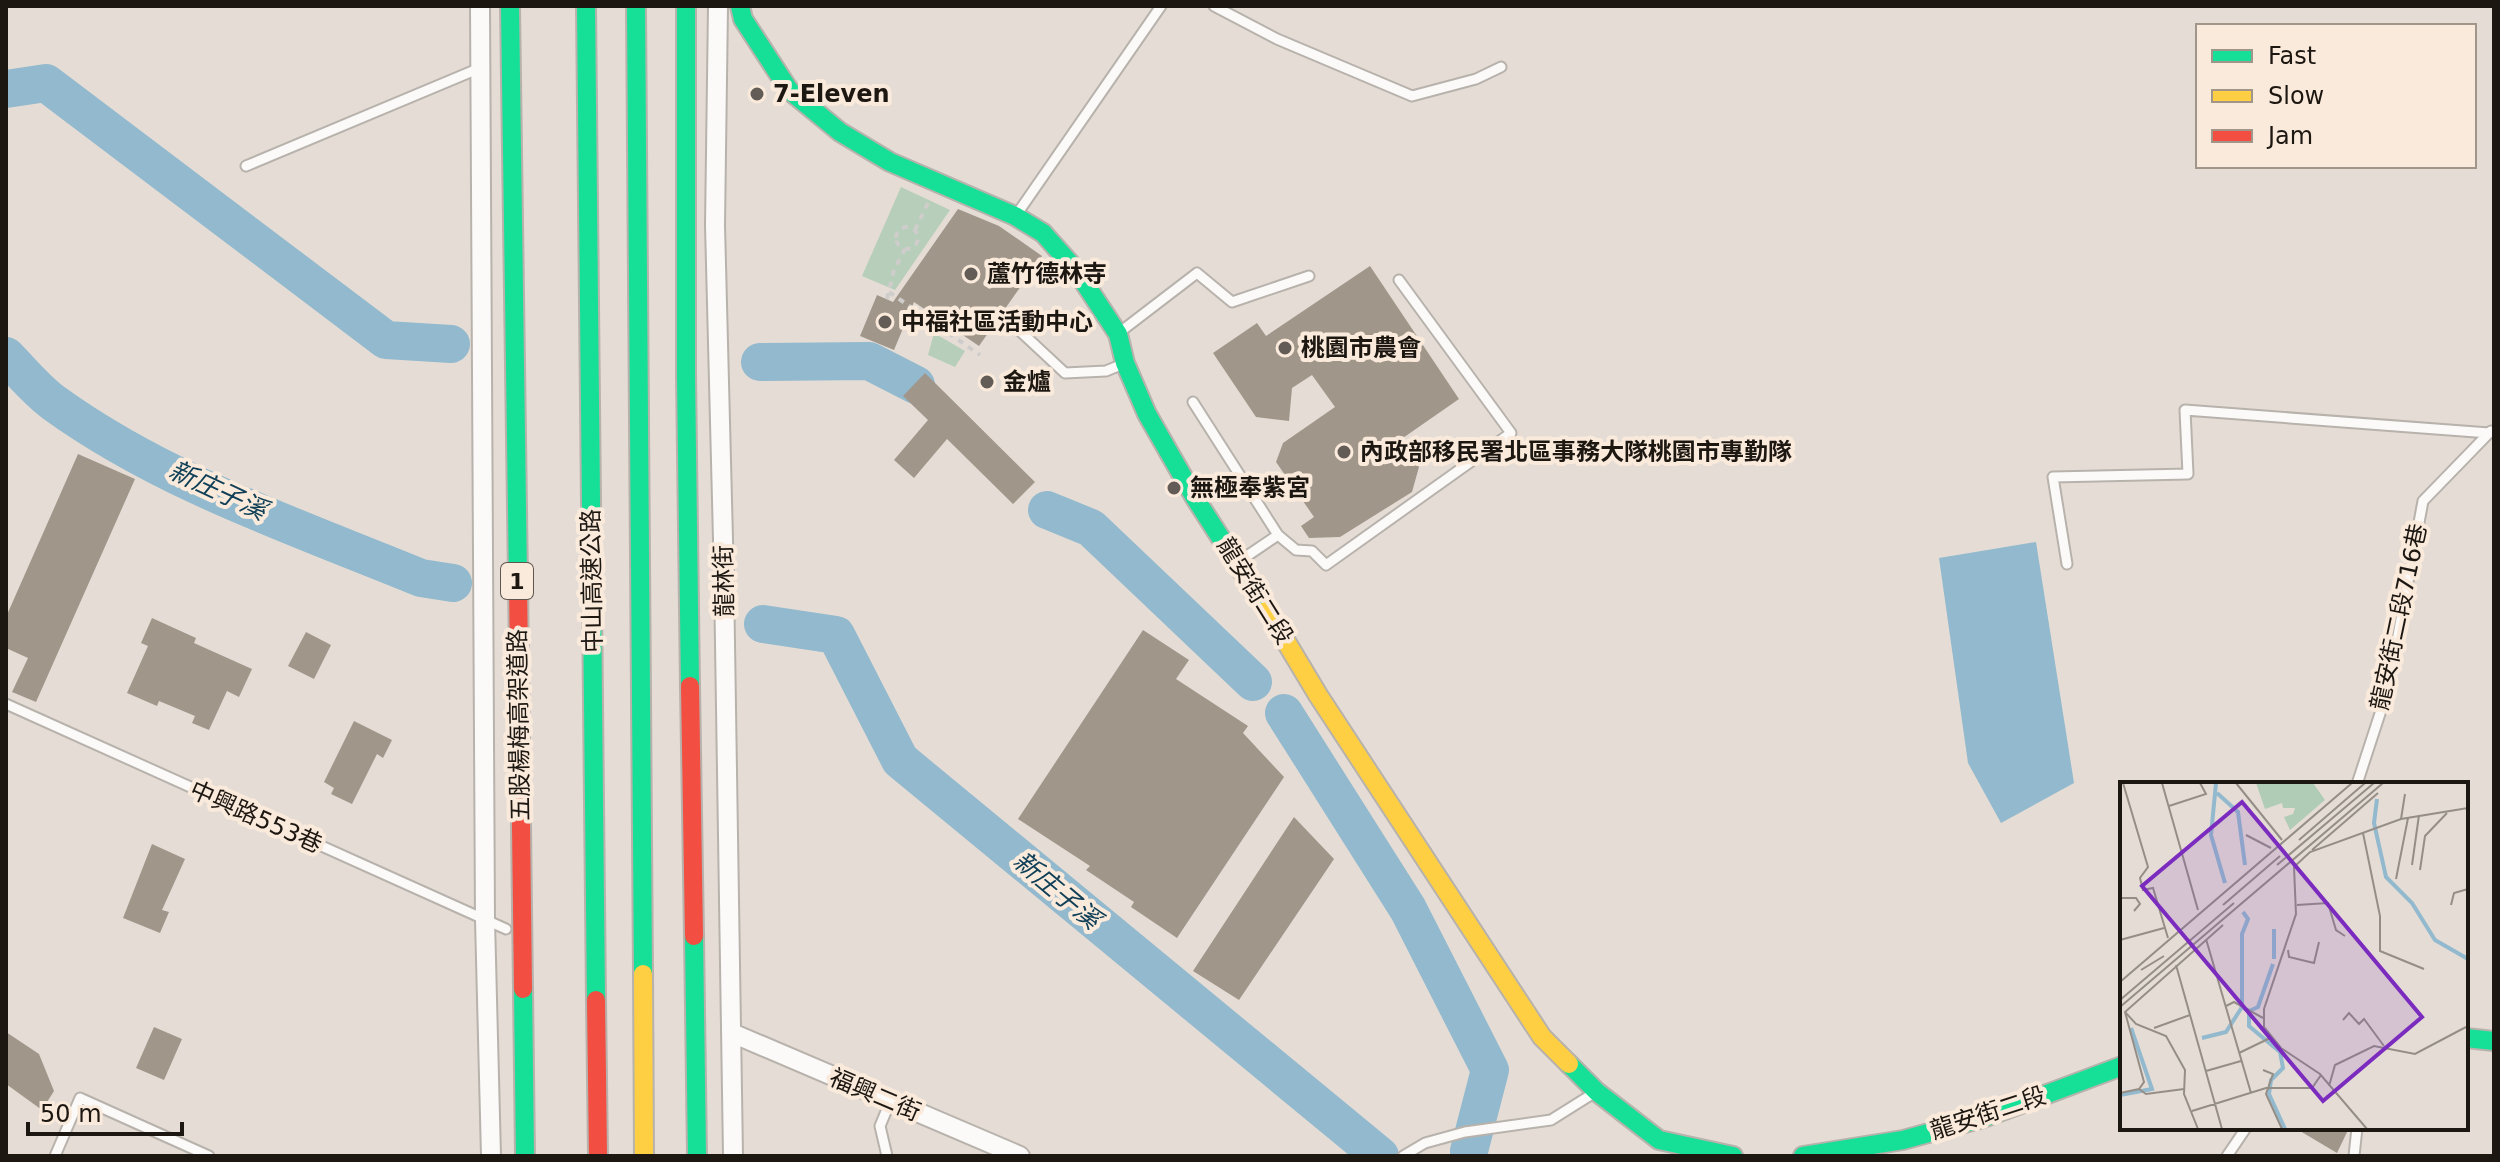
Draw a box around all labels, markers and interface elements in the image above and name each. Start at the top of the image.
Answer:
legend [2196,24,2476,168]
text: Fast [2268,42,2316,70]
place label: 7-Eleven [773,80,890,108]
text: Slow [2268,82,2324,110]
marker: 7-Eleven [748,85,766,103]
text: Jam [2266,122,2313,150]
place label: 蘆竹德林寺 [987,260,1107,288]
marker: 蘆竹德林寺 [962,265,980,283]
place label: 中福社區活動中心 [901,308,1093,336]
marker: 中福社區活動中心 [876,313,894,331]
place label: 桃園市農會 [1301,334,1421,362]
marker: 桃園市農會 [1276,339,1294,357]
place label: 金爐 [1003,368,1051,396]
marker: 金爐 [978,373,996,391]
place label: 內政部移民署北區事務大隊桃園市專勤隊 [1360,438,1792,466]
marker: 內政部移民署北區事務大隊桃園市專勤隊 [1335,443,1353,461]
water label: 新庄子溪 [165,454,275,527]
place label: 無極奉紫宮 [1190,474,1310,502]
marker: 無極奉紫宮 [1165,479,1183,497]
street label: 中山高速公路 [577,509,607,653]
street label: 龍安街二段716巷 [2366,521,2432,713]
street label: 龍安街二段 [1211,533,1299,649]
street label: 龍林街 [709,545,739,617]
road number: 1 [501,563,533,599]
street label: 五股楊梅高架道路 [503,629,535,821]
street label: 中興路553巷 [186,775,326,859]
inset map [2120,782,2468,1130]
water label: 新庄子溪 [1008,845,1110,937]
street label: 福興二街 [825,1063,925,1127]
street label: 龍安街二段 [1927,1081,2049,1145]
scale bar [28,1086,182,1136]
text: 50 m [40,1100,102,1128]

